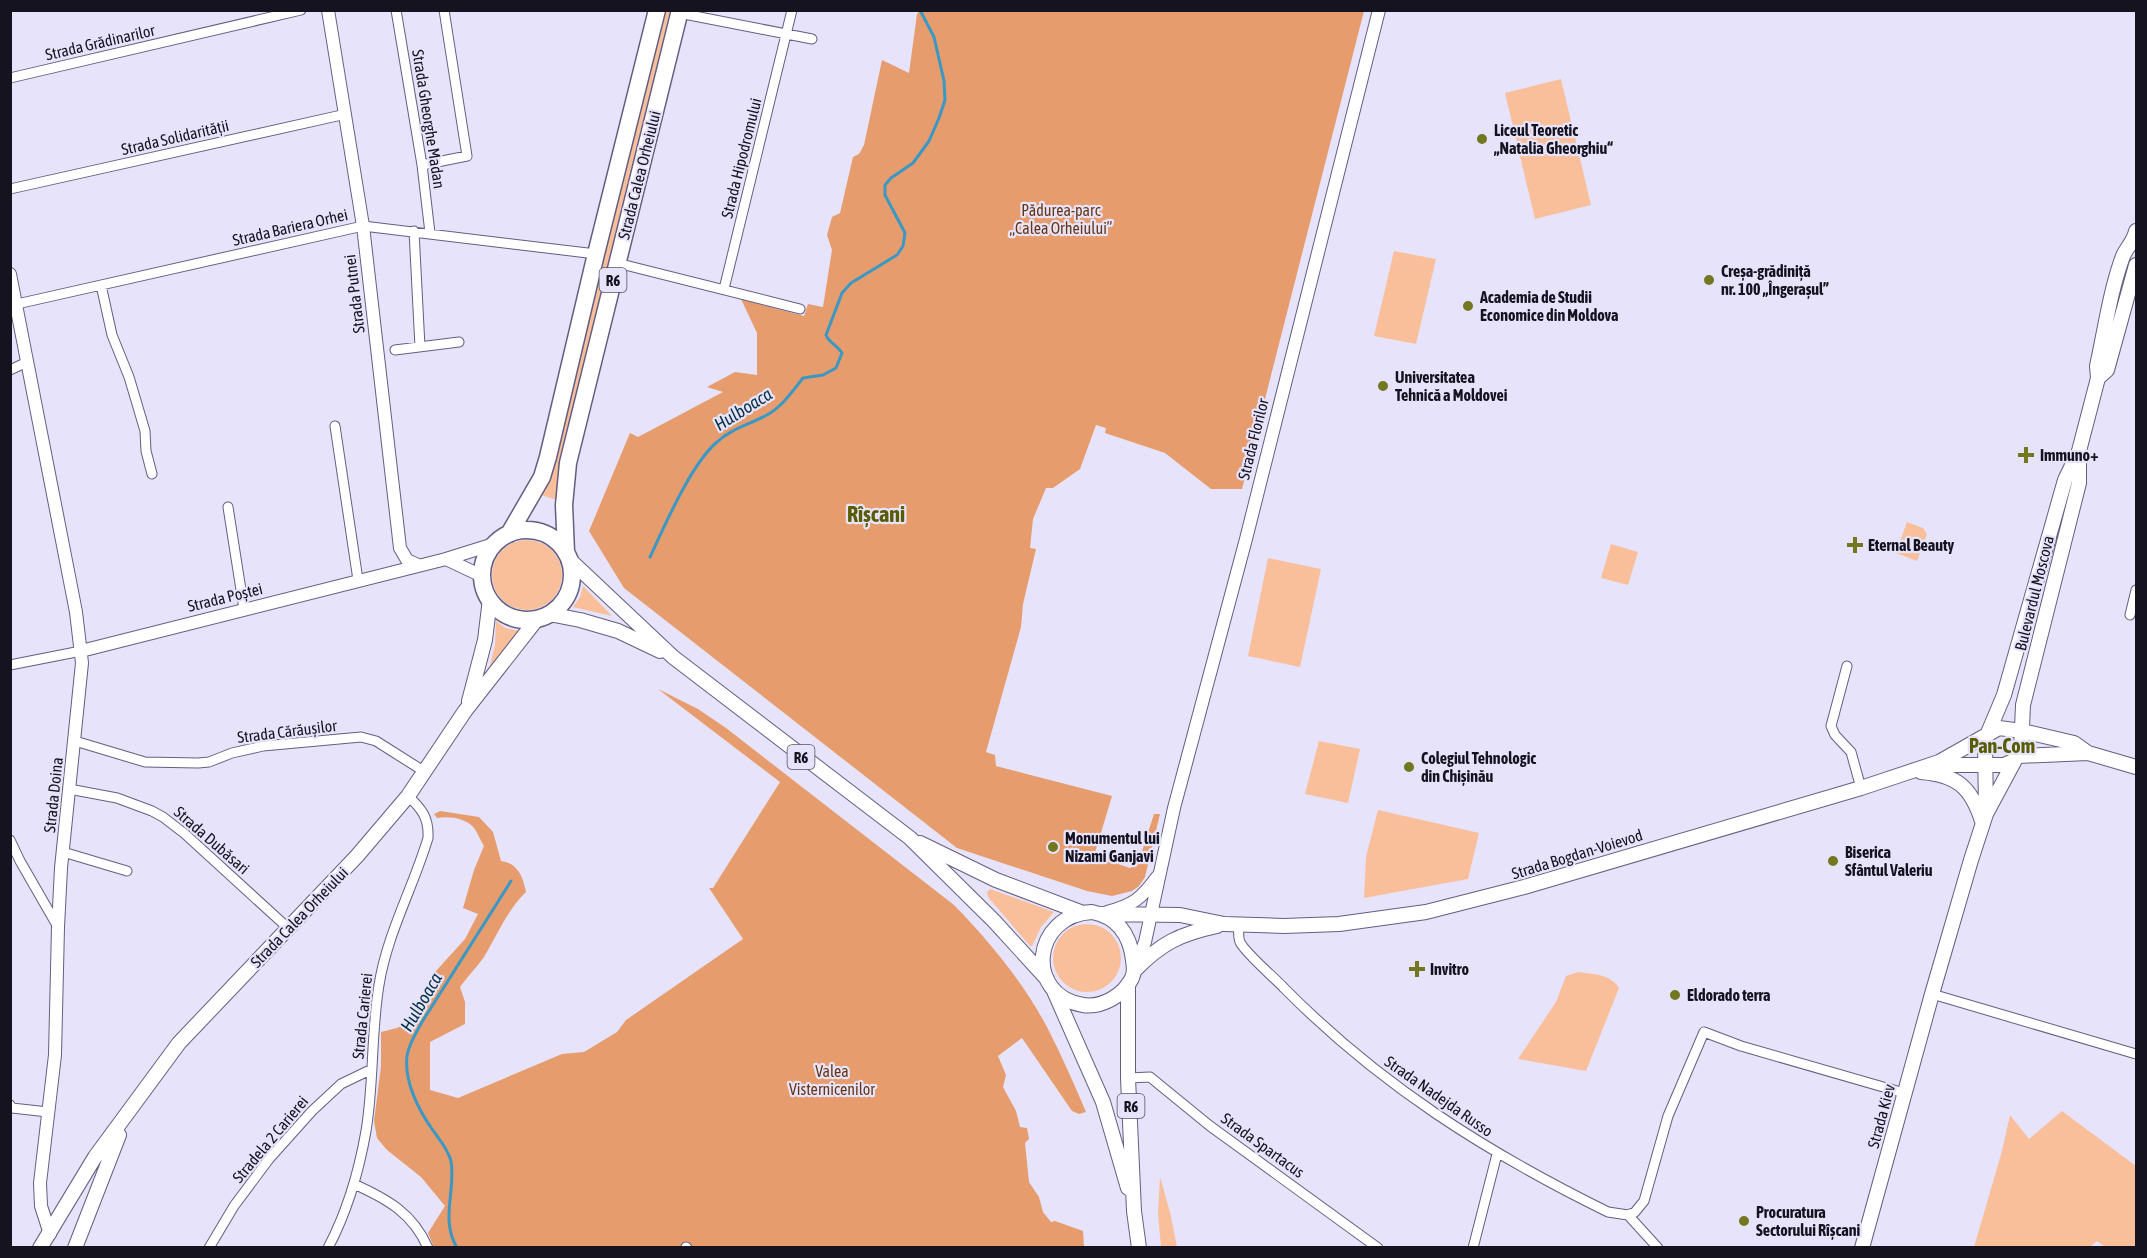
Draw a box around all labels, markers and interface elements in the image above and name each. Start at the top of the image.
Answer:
street label: Strada Grădinarilor [43,21,157,63]
street label: Strada Gheorghe Madan [408,48,449,190]
street label: Strada Hipodromului [717,96,766,220]
street label: Strada Calea Orheiului [614,109,664,241]
street label: Strada Solidarității [119,116,231,159]
place label: Liceul Teoretic „Natalia Gheorghiu“ [1493,121,1613,157]
marker: Liceul Teoretic „Natalia Gheorghiu“ [1475,132,1489,146]
park label: Pădurea-parc „Calea Orheiului” [1010,201,1112,237]
street label: Strada Bariera Orhei [231,205,349,249]
street label: Strada Putnei [340,254,368,334]
place label: Creșa-grădiniță nr. 100 „Îngerașul” [1721,262,1829,299]
road number: R6 [600,268,626,292]
marker: Creșa-grădiniță nr. 100 „Îngerașul” [1702,273,1716,287]
place label: Academia de Studii Economice din Moldova [1479,288,1618,324]
marker: Academia de Studii Economice din Moldova [1461,299,1475,313]
place label: Universitatea Tehnică a Moldovei [1395,368,1508,404]
marker: Universitatea Tehnică a Moldovei [1376,379,1390,393]
water label: Hulboaca [710,383,776,435]
street label: Strada Florilor [1234,396,1272,482]
marker: Immuno+ [2017,446,2035,464]
place label: Immuno+ [2040,446,2098,464]
district label: Rîșcani [847,501,905,528]
street label: Bulevardul Moscova [2011,534,2057,652]
marker: Eternal Beauty [1846,536,1864,554]
place label: Eternal Beauty [1868,536,1955,554]
street label: Strada Poștei [186,579,265,616]
street label: Strada Cărăușilor [236,716,338,747]
district label: Pan-Com [1969,734,2035,757]
road number: R6 [788,745,814,769]
place label: Colegiul Tehnologic din Chișinău [1421,749,1536,786]
street label: Strada Doina [40,756,66,834]
marker: Colegiul Tehnologic din Chișinău [1402,760,1416,774]
street label: Strada Dubăsari [171,803,253,877]
street label: Strada Bogdan-Voievod [1509,826,1645,883]
place label: Monumentul lui Nizami Ganjavi [1065,829,1160,865]
marker: Monumentul lui Nizami Ganjavi [1046,840,1060,854]
place label: Biserica Sfântul Valeriu [1845,843,1933,879]
marker: Biserica Sfântul Valeriu [1826,854,1840,868]
street label: Strada Calea Orheiului [247,863,351,971]
marker: Invitro [1408,960,1426,978]
place label: Invitro [1430,960,1469,978]
water label: Hulboaca [396,968,446,1035]
street label: Strada Carierei [349,972,375,1060]
place label: Eldorado terra [1687,986,1770,1004]
marker: Eldorado terra [1668,988,1682,1002]
street label: Strada Nadejda Russo [1381,1052,1496,1141]
park label: Valea Visternicenilor [789,1062,875,1098]
street label: Strada Kiev [1864,1082,1898,1150]
street label: Stradela 2 Carierei [229,1092,311,1186]
road number: R6 [1118,1094,1144,1118]
street label: Strada Spartacus [1217,1109,1308,1182]
place label: Procuratura Sectorului Rîșcani [1756,1203,1861,1240]
marker: Procuratura Sectorului Rîșcani [1737,1214,1751,1228]

